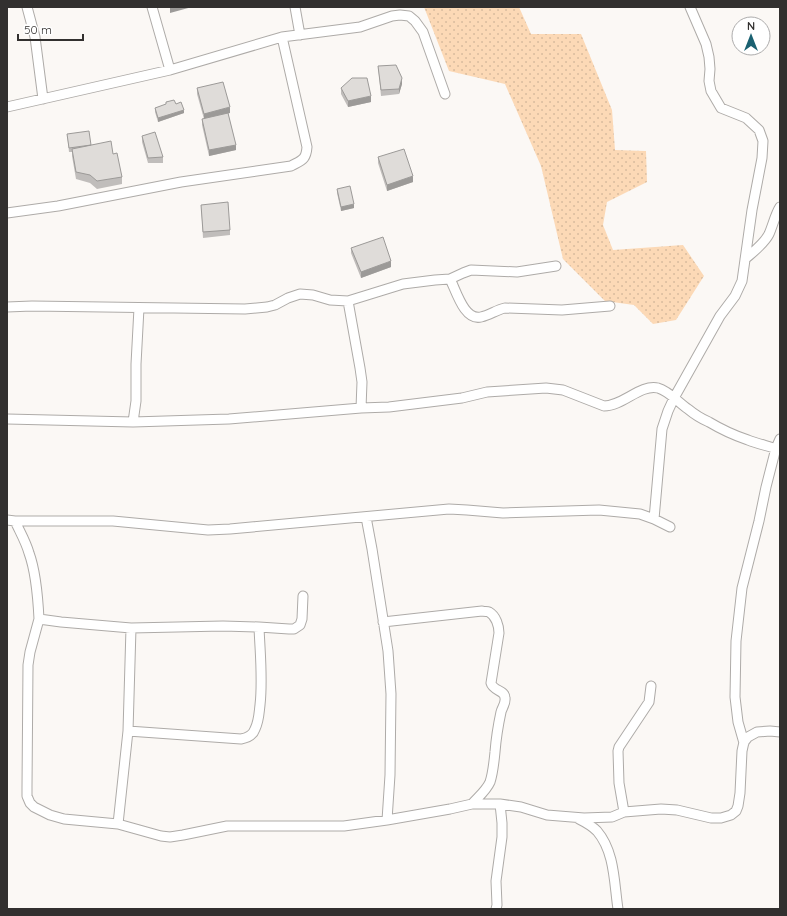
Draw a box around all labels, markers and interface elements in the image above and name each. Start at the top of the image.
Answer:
scale bar [18,16,83,42]
north arrow [731,16,771,56]
text: N [747,19,755,33]
text: 50 m [24,22,52,37]

